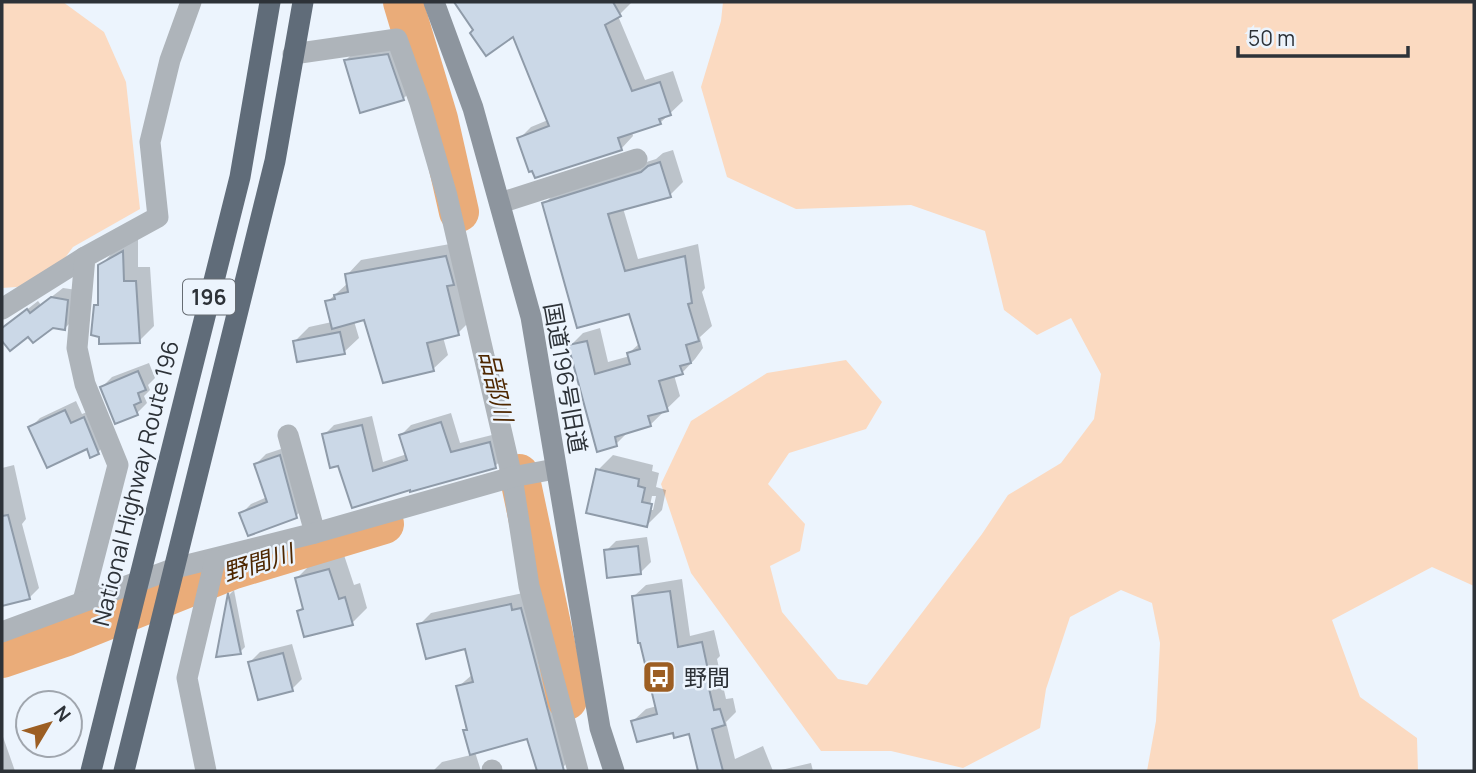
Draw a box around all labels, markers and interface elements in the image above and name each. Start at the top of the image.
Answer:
scale bar [1238,14,1408,58]
text: 50 m [1248,24,1295,52]
road number: 196 [183,280,235,314]
street label: 国道196号旧道 [537,300,595,456]
street label: National Highway Route 196 [84,337,186,629]
water label: 品部川 [473,347,522,428]
water label: 野間川 [219,535,300,588]
bus stop icon: 野間 [640,658,678,696]
place label: 野間 [684,661,730,693]
north arrow [14,689,84,759]
text: N [48,700,77,727]

